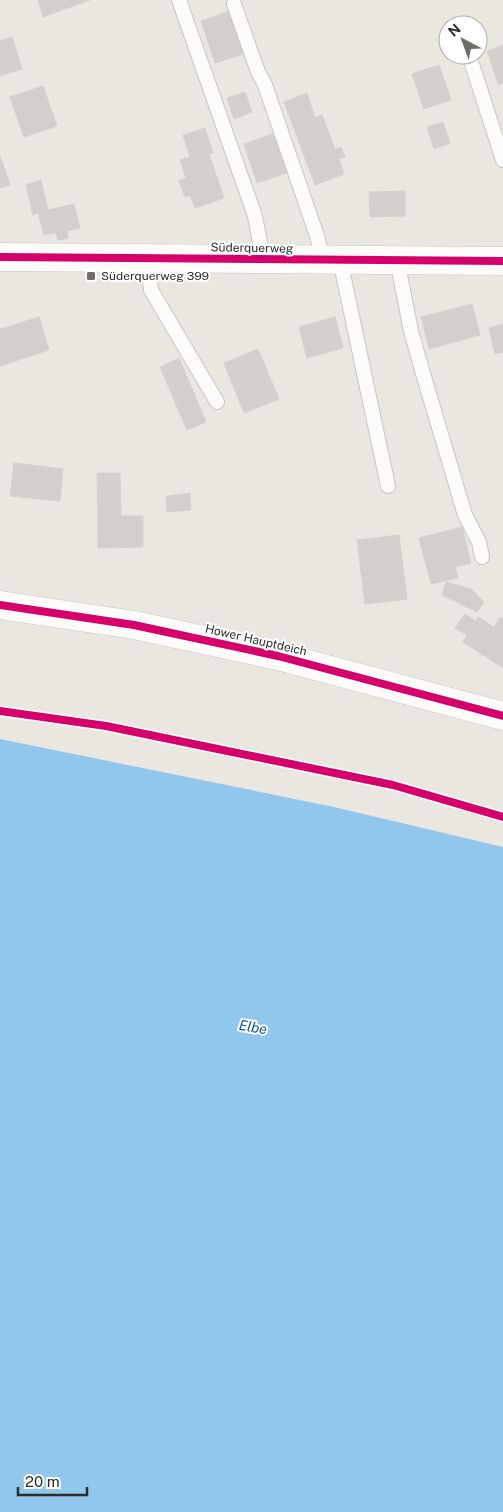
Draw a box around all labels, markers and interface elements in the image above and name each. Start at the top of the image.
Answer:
north arrow [438,15,488,65]
text: N [445,21,464,40]
street label: Süderquerweg [210,240,294,256]
place label: Süderquerweg 399 [101,269,209,283]
marker: Süderquerweg 399 [85,270,97,282]
street label: Hower Hauptdeich [204,621,308,659]
water label: Elbe [238,1017,269,1037]
scale bar [18,1464,86,1496]
text: 20 m [25,1473,60,1490]

